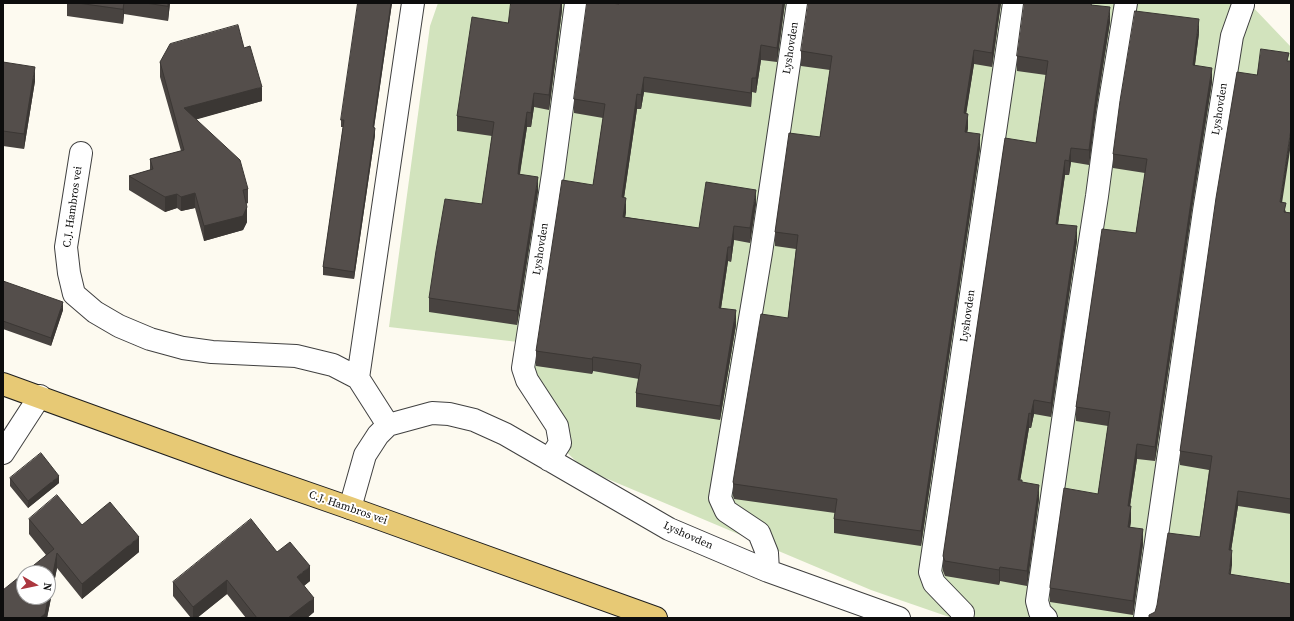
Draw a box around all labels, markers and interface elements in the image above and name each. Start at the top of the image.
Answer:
street label: Lyshovden [780,21,802,75]
street label: Lyshovden [1209,82,1231,136]
street label: C.J. Hambros vei [61,165,85,249]
street label: Lyshovden [530,222,552,276]
street label: Lyshovden [958,289,978,343]
street label: C.J. Hambros vei [307,488,389,528]
street label: Lyshovden [661,519,715,553]
north arrow [16,565,56,605]
text: N [39,582,55,592]

